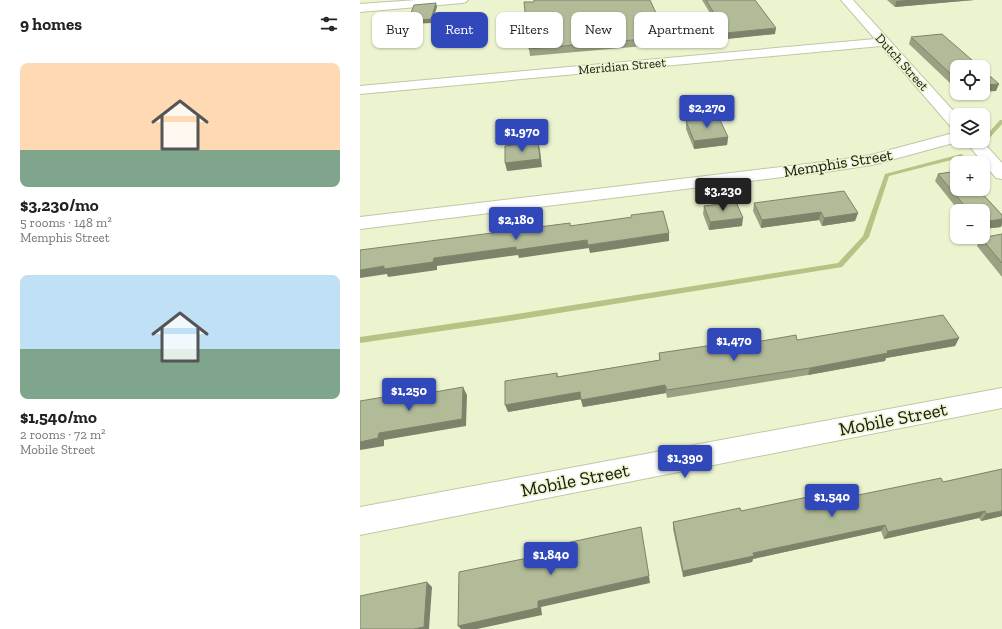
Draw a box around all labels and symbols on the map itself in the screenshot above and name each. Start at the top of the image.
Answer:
street label: Dutch Street [872,30,932,94]
street label: Meridian Street [577,55,667,77]
pin: $2,270 [674,95,740,129]
pin: $1,970 [489,119,555,153]
street label: Memphis Street [782,145,894,181]
pin: $3,230 [690,178,756,212]
pin: $2,180 [483,207,549,241]
pin: $1,470 [701,328,767,362]
pin: $1,250 [376,378,442,412]
street label: Mobile Street [837,397,949,441]
pin: $1,390 [652,445,718,479]
street label: Mobile Street [519,458,631,502]
pin: $1,540 [799,484,865,518]
pin: $1,840 [518,542,584,576]

